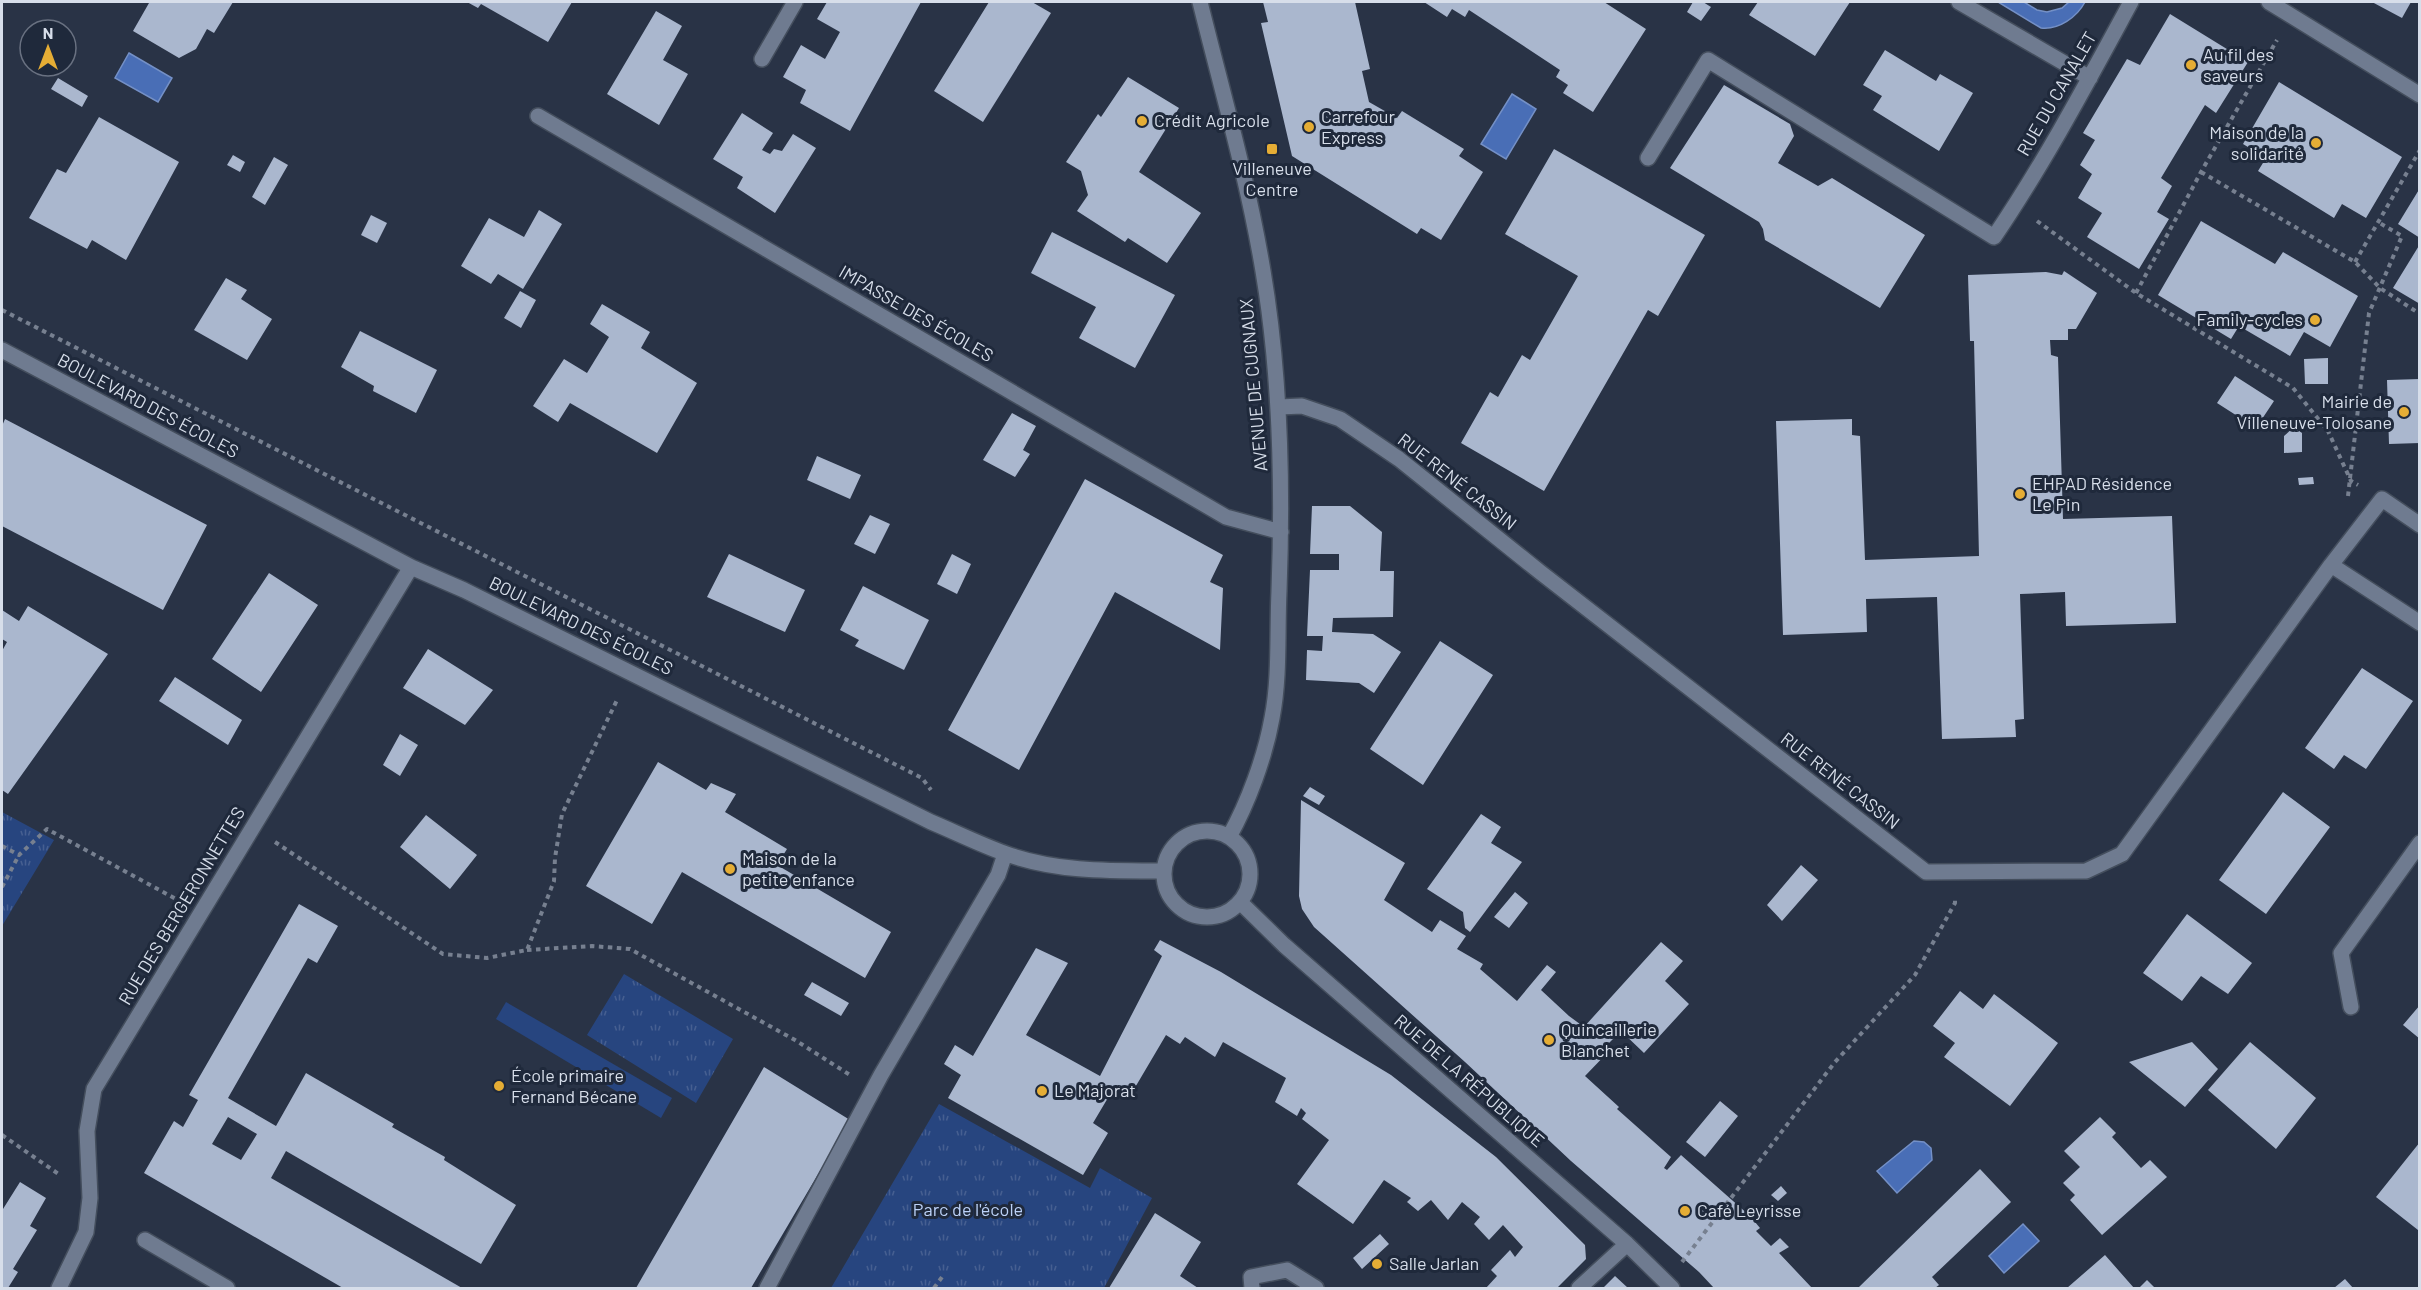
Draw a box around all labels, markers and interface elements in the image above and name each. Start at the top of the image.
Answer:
north arrow [18,18,78,78]
text: N [43,23,53,42]
street label: RUE DU CANALET [2012,27,2101,160]
place label: Au fil des saveurs [2203,43,2274,86]
marker: Au fil des saveurs [2184,58,2198,72]
place label: Carrefour Express [1321,105,1395,148]
place label: Crédit Agricole [1154,109,1270,131]
marker: Crédit Agricole [1135,114,1149,128]
marker: Carrefour Express [1302,120,1316,134]
place label: Maison de la solidarité [2209,121,2304,164]
marker: Maison de la solidarité [2309,136,2323,150]
marker: Villeneuve Centre [1265,142,1279,156]
place label: Villeneuve Centre [1232,157,1312,200]
street label: IMPASSE DES ÉCOLES [836,260,997,366]
street label: AVENUE DE CUGNAUX [1234,298,1272,473]
place label: Family-cycles [2197,308,2303,330]
marker: Family-cycles [2308,313,2322,327]
street label: BOULEVARD DES ÉCOLES [54,348,243,462]
place label: Mairie de Villeneuve-Tolosane [2236,390,2392,433]
marker: Mairie de Villeneuve-Tolosane [2397,405,2411,419]
street label: RUE RENÉ CASSIN [1394,428,1521,534]
place label: EHPAD Résidence Le Pin [2032,472,2172,515]
marker: EHPAD Résidence Le Pin [2013,487,2027,501]
street label: BOULEVARD DES ÉCOLES [486,571,677,679]
street label: RUE RENÉ CASSIN [1777,727,1904,833]
street label: RUE DES BERGERONNETTES [113,802,249,1009]
place label: Maison de la petite enfance [742,847,855,890]
marker: Maison de la petite enfance [723,862,737,876]
street label: RUE DE LA RÉPUBLIQUE [1390,1009,1549,1151]
place label: Quincaillerie Blanchet [1561,1018,1657,1061]
marker: Quincaillerie Blanchet [1542,1033,1556,1047]
place label: École primaire Fernand Bécane [511,1064,637,1107]
marker: École primaire Fernand Bécane [492,1079,506,1093]
place label: Le Majorat [1054,1079,1136,1101]
marker: Le Majorat [1035,1084,1049,1098]
park label: Parc de l'école [913,1198,1023,1220]
place label: Café Leyrisse [1697,1199,1801,1221]
marker: Café Leyrisse [1678,1204,1692,1218]
place label: Salle Jarlan [1389,1252,1479,1274]
marker: Salle Jarlan [1370,1257,1384,1271]

